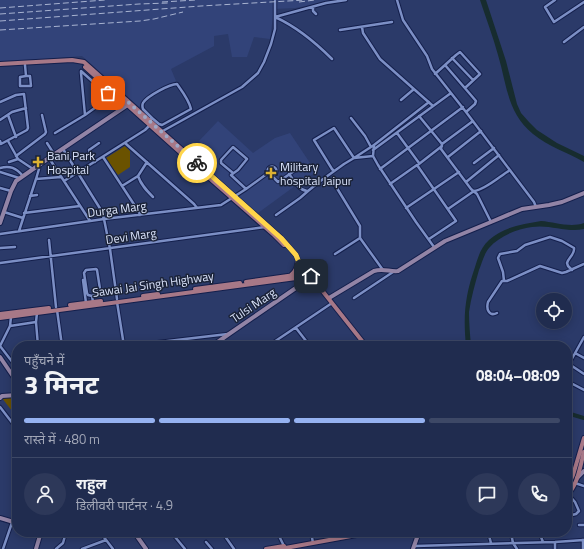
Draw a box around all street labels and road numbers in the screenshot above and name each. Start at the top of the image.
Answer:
street label: Durga Marg [86,196,148,222]
street label: Devi Marg [104,223,158,249]
street label: Sawai Jai Singh Highway [91,266,215,302]
street label: Tulsi Marg [226,283,280,327]

